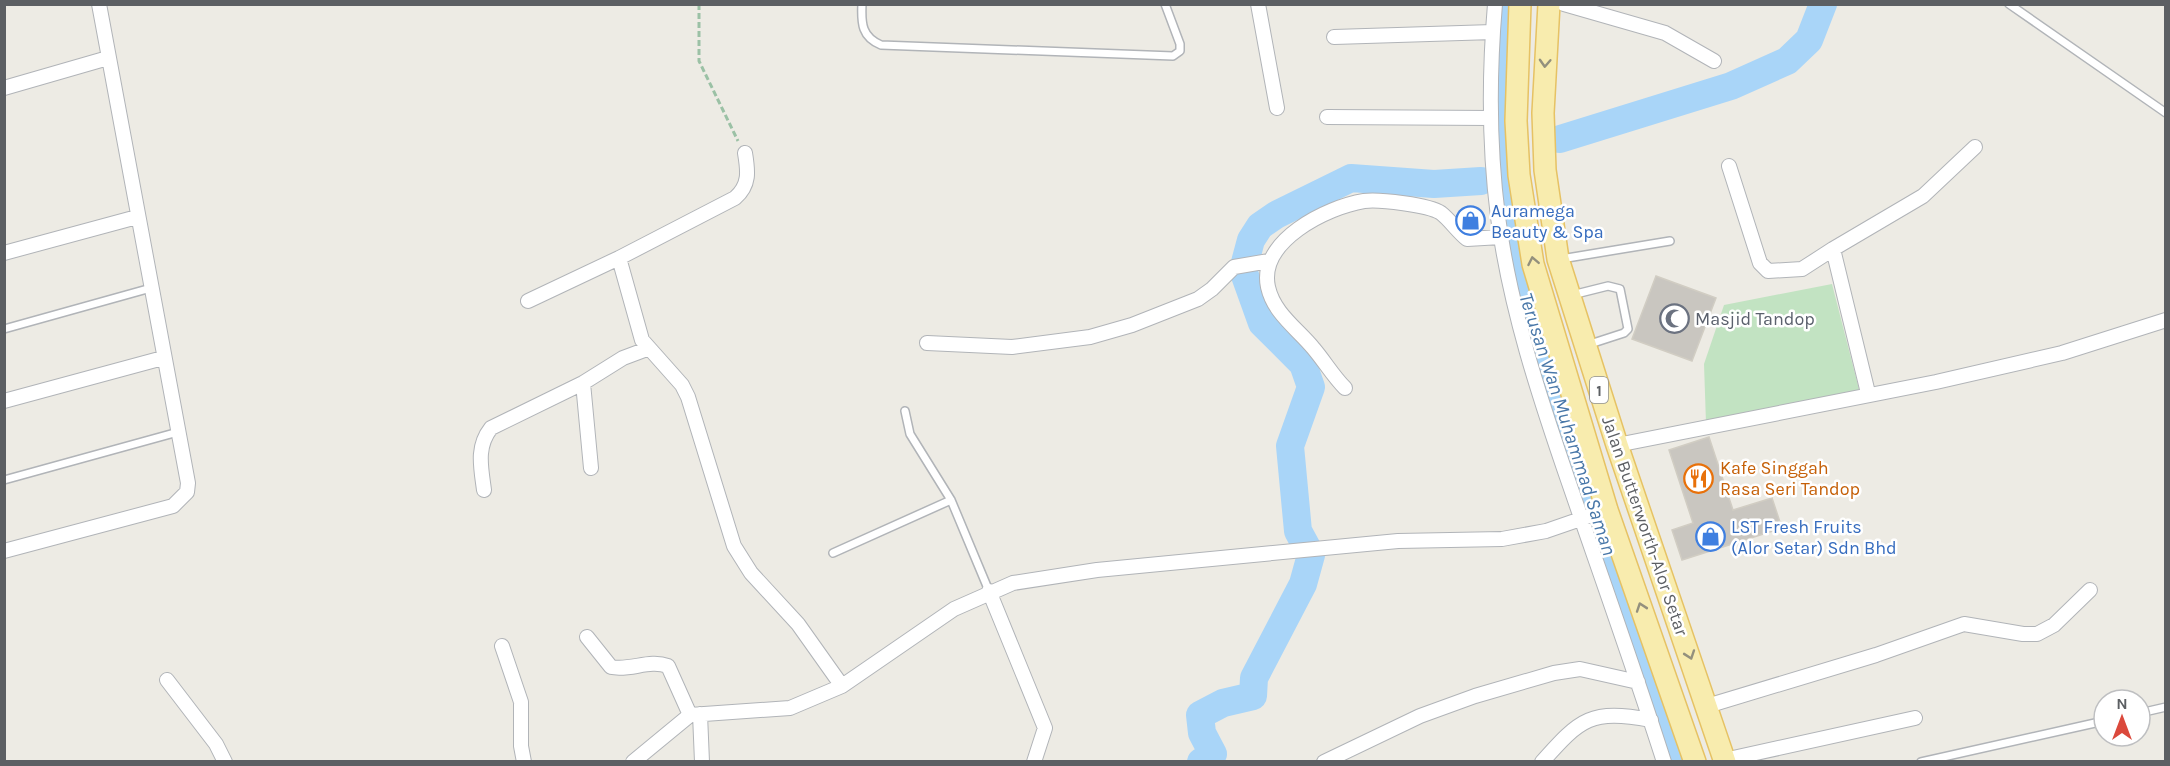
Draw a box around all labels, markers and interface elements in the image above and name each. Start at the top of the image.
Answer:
one-way arrow [1539,58,1552,67]
place label: Auramega Beauty & Spa [1491,200,1604,243]
shop icon: Auramega Beauty & Spa [1454,205,1486,237]
one-way arrow [1527,256,1540,266]
water label: Terusan Wan Muhammad Saman [1514,290,1621,558]
mosque icon: Masjid Tandop [1658,303,1690,335]
place label: Masjid Tandop [1695,308,1815,330]
road number: 1 [1590,377,1608,403]
street label: Jalan Butterworth-Alor Setar [1597,413,1693,639]
place label: Kafe Singgah Rasa Seri Tandop [1720,457,1860,500]
restaurant icon: Kafe Singgah Rasa Seri Tandop [1683,462,1715,494]
place label: LST Fresh Fruits (Alor Setar) Sdn Bhd [1731,516,1897,559]
shop icon: LST Fresh Fruits (Alor Setar) Sdn Bhd [1694,521,1726,553]
one-way arrow [1636,602,1649,613]
one-way arrow [1682,649,1695,660]
north arrow [2092,688,2152,748]
text: N [2116,694,2128,713]

